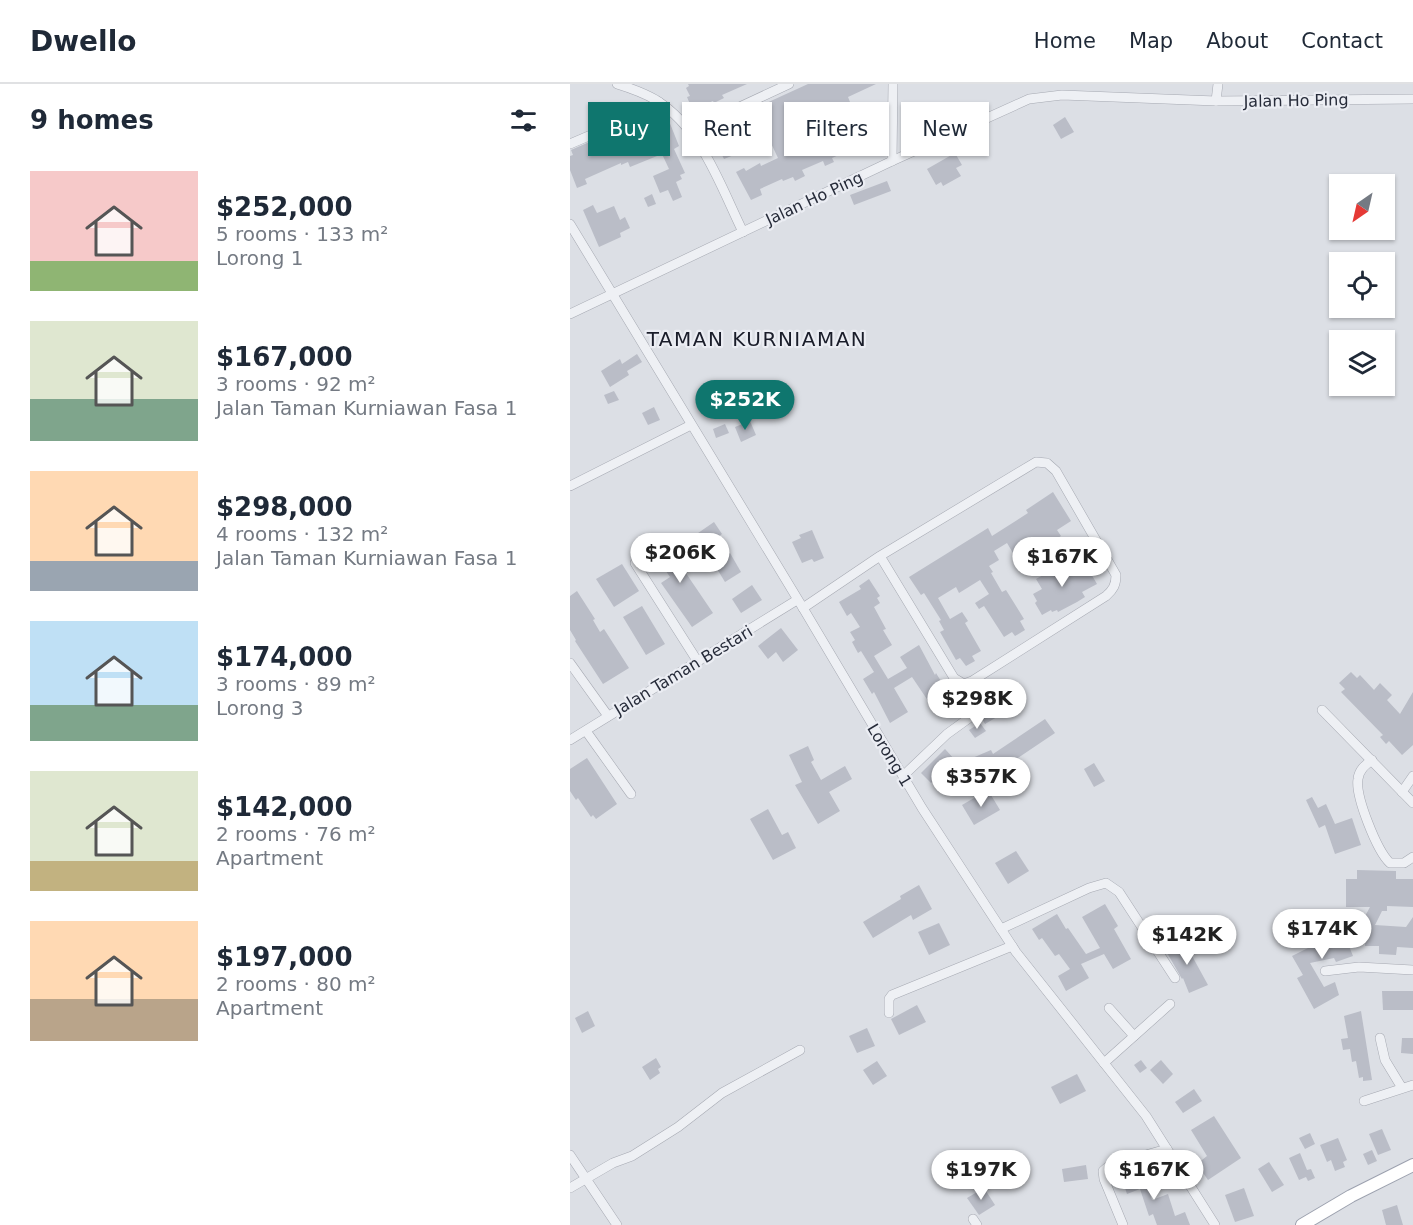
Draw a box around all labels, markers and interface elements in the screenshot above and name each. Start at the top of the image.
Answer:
text: Dwello [30,25,137,58]
text: Home [1034,29,1096,53]
text: Map [1129,29,1173,53]
text: About [1206,29,1268,53]
text: Contact [1301,29,1383,53]
street label: Jalan Ho Ping [1242,90,1349,111]
chip: Buy [588,102,670,156]
chip: Rent [682,102,772,156]
chip: Filters [784,102,889,156]
chip: New [901,102,989,156]
icon: filters [507,104,540,137]
text: 9 homes [30,105,154,135]
street label: Jalan Ho Ping [762,168,866,230]
north arrow [1329,174,1395,240]
map controls [1329,174,1395,396]
text: $252,000 [216,192,353,222]
icon: home [78,195,150,267]
text: 5 rooms · 133 m² [216,222,388,246]
text: Lorong 1 [216,246,304,270]
button: locate [1329,252,1395,318]
district label: TAMAN KURNIAMAN [646,327,867,351]
button: layers [1329,330,1395,396]
text: $167,000 [216,342,353,372]
icon: home [78,345,150,417]
text: 3 rooms · 92 m² [216,372,376,396]
pin: $252K [703,380,787,431]
text: $252K [709,387,781,411]
text: Jalan Taman Kurniawan Fasa 1 [216,396,517,420]
text: $298,000 [216,492,353,522]
icon: home [78,495,150,567]
text: 4 rooms · 132 m² [216,522,388,546]
pin: $206K [638,533,722,584]
pin: $167K [1020,537,1104,588]
text: $206K [644,540,716,564]
text: $167K [1026,544,1098,568]
text: Jalan Taman Kurniawan Fasa 1 [216,546,517,570]
street label: Jalan Taman Bestari [610,622,756,720]
text: $174,000 [216,642,353,672]
icon: home [78,645,150,717]
text: 3 rooms · 89 m² [216,672,376,696]
pin: $298K [935,679,1019,730]
text: $298K [941,686,1013,710]
text: Lorong 3 [216,696,304,720]
street label: Lorong 1 [863,720,916,790]
pin: $357K [939,757,1023,808]
text: $357K [945,764,1017,788]
text: $142,000 [216,792,353,822]
icon: home [78,795,150,867]
text: 2 rooms · 76 m² [216,822,376,846]
text: Apartment [216,846,323,870]
pin: $174K [1280,909,1364,960]
pin: $142K [1145,915,1229,966]
text: $174K [1286,916,1358,940]
text: $142K [1151,922,1223,946]
text: $197,000 [216,942,353,972]
icon: home [78,945,150,1017]
text: 2 rooms · 80 m² [216,972,376,996]
text: Apartment [216,996,323,1020]
pin: $197K [939,1150,1023,1201]
pin: $167K [1112,1150,1196,1201]
text: $197K [945,1157,1017,1181]
text: $167K [1118,1157,1190,1181]

